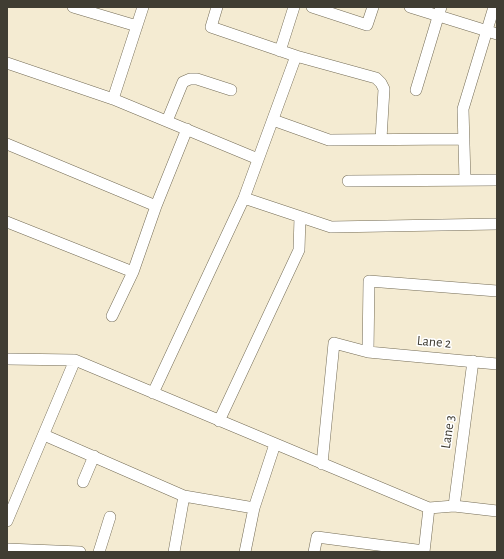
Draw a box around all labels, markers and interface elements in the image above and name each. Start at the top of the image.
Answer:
street label: Lane 2 [416,332,452,352]
street label: Lane 3 [437,414,459,450]

